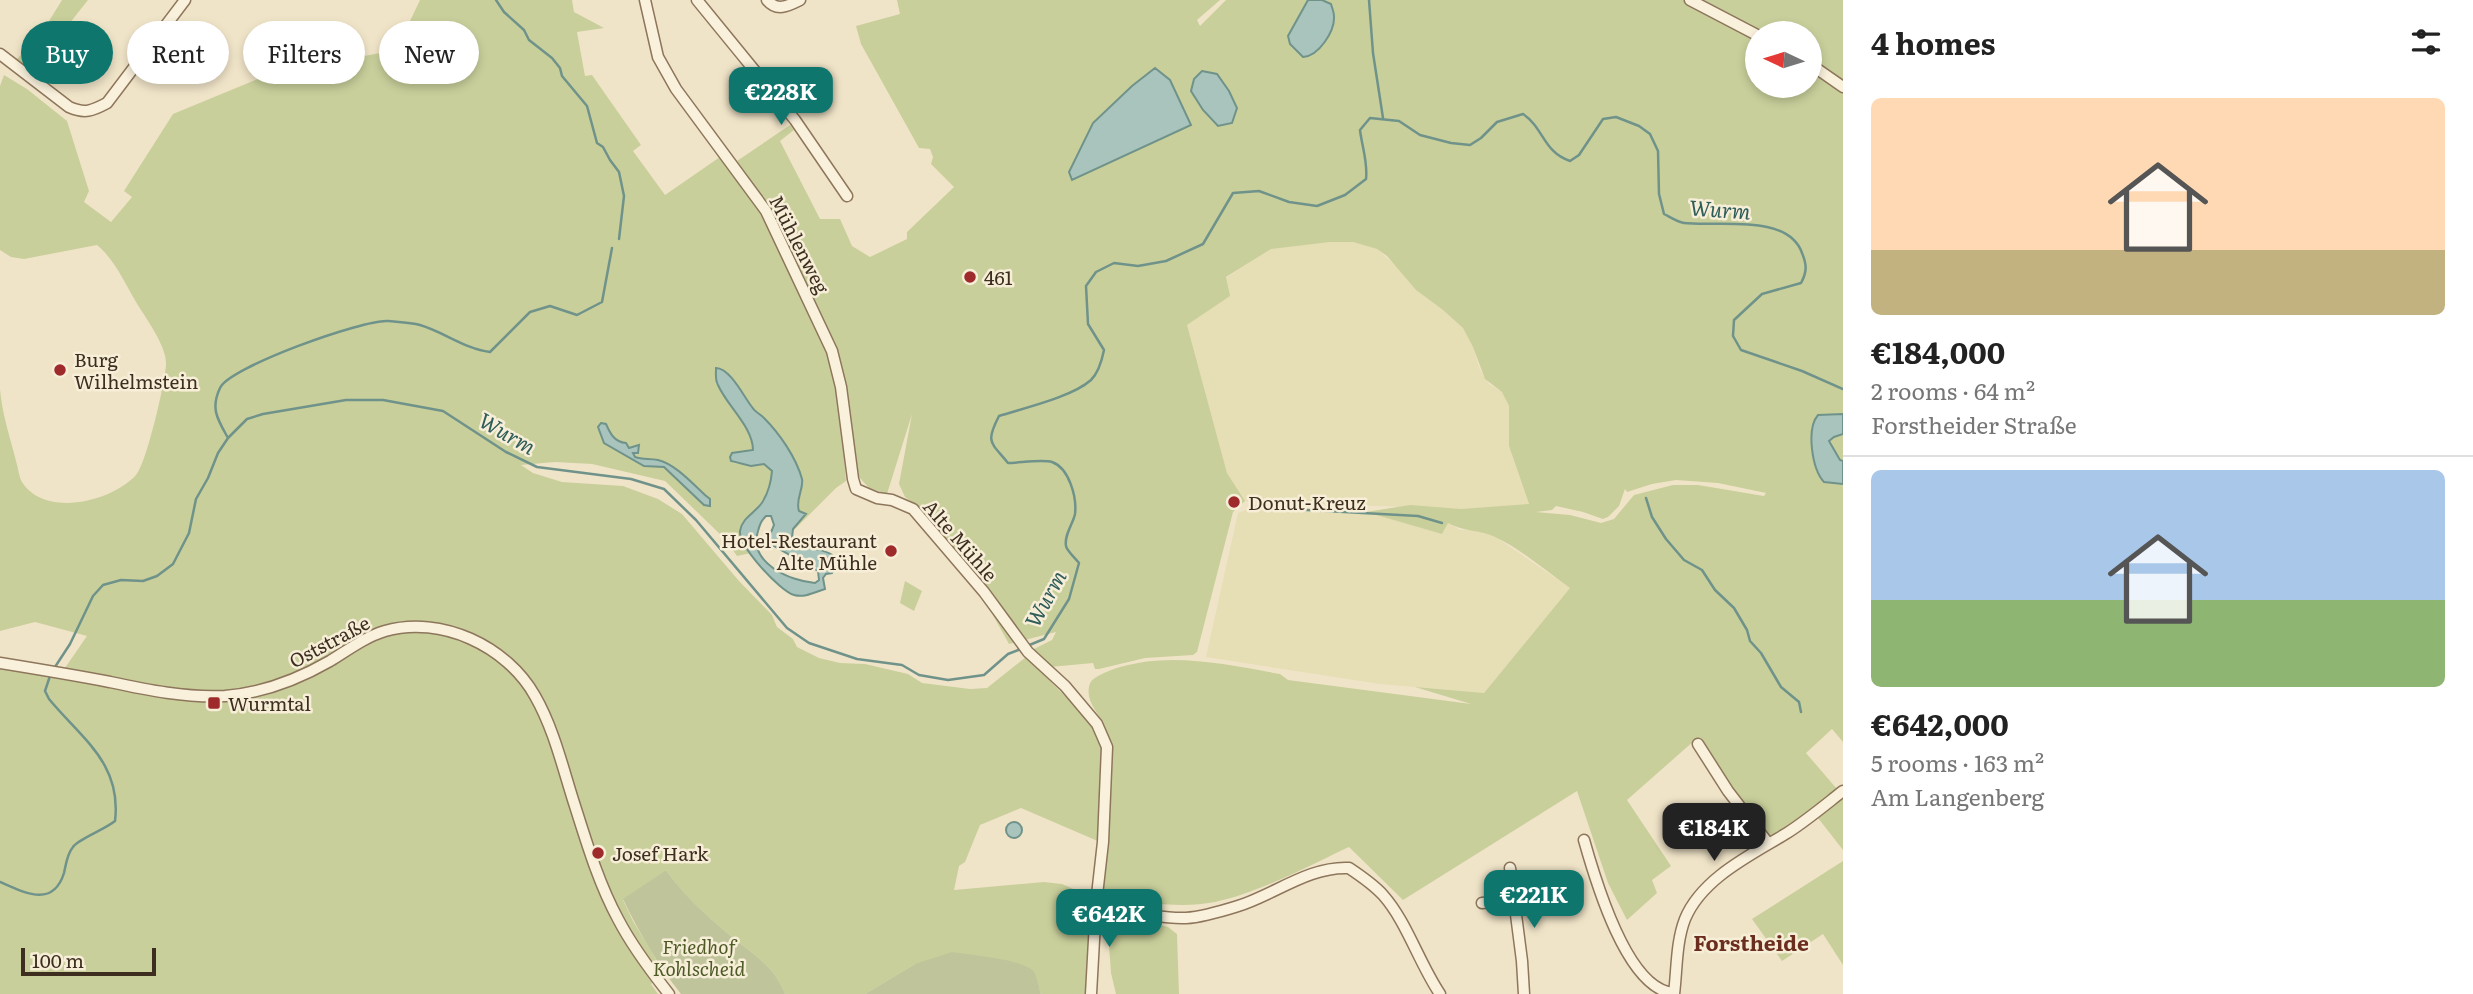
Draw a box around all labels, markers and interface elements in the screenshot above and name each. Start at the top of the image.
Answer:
text: 4 homes [1871,20,1996,64]
chip: Buy [21,21,113,84]
chip: Rent [127,21,229,84]
chip: Filters [243,21,365,84]
chip: New [379,21,479,84]
north arrow [1745,21,1822,98]
map controls [1745,21,1822,98]
icon: filters [2407,23,2445,61]
pin: €228K [732,68,830,127]
text: €228K [745,73,817,107]
icon: home [2095,144,2221,270]
street label: Mühlenweg [763,190,837,298]
water label: Wurm [1689,190,1752,226]
place label: 461 [984,263,1013,291]
marker: 461 [962,269,978,285]
text: €184,000 [1871,329,2005,373]
place label: Burg Wilhelmstein [74,345,198,395]
marker: Burg Wilhelmstein [52,362,68,378]
text: 2 rooms · 64 m² [1871,373,2035,407]
water label: Wurm [474,403,543,461]
text: Forstheider Straße [1871,407,2077,441]
place label: Donut-Kreuz [1248,488,1366,516]
street label: Alte Mühle [917,493,1005,587]
marker: Donut-Kreuz [1226,494,1242,510]
icon: home [2095,516,2221,642]
place label: Hotel-Restaurant Alte Mühle [721,526,877,576]
marker: Hotel-Restaurant Alte Mühle [883,543,899,559]
water label: Wurm [1016,563,1073,632]
street label: Oststraße [284,608,374,674]
place label: Wurmtal [228,689,311,717]
marker: Wurmtal [206,695,222,711]
text: €642,000 [1871,701,2009,745]
text: 5 rooms · 163 m² [1871,745,2044,779]
text: Am Langenberg [1871,779,2044,813]
pin: €184K [1665,804,1763,863]
text: €184K [1679,809,1749,843]
place label: Josef Hark [612,839,709,867]
marker: Josef Hark [590,845,606,861]
pin: €221K [1485,870,1583,930]
text: €221K [1500,876,1568,910]
pin: €642K [1060,890,1158,949]
text: €642K [1072,895,1146,929]
district label: Forstheide [1693,926,1809,957]
park label: Friedhof Kohlscheid [653,932,745,982]
scale bar [21,945,156,977]
text: 100 m [32,946,84,974]

